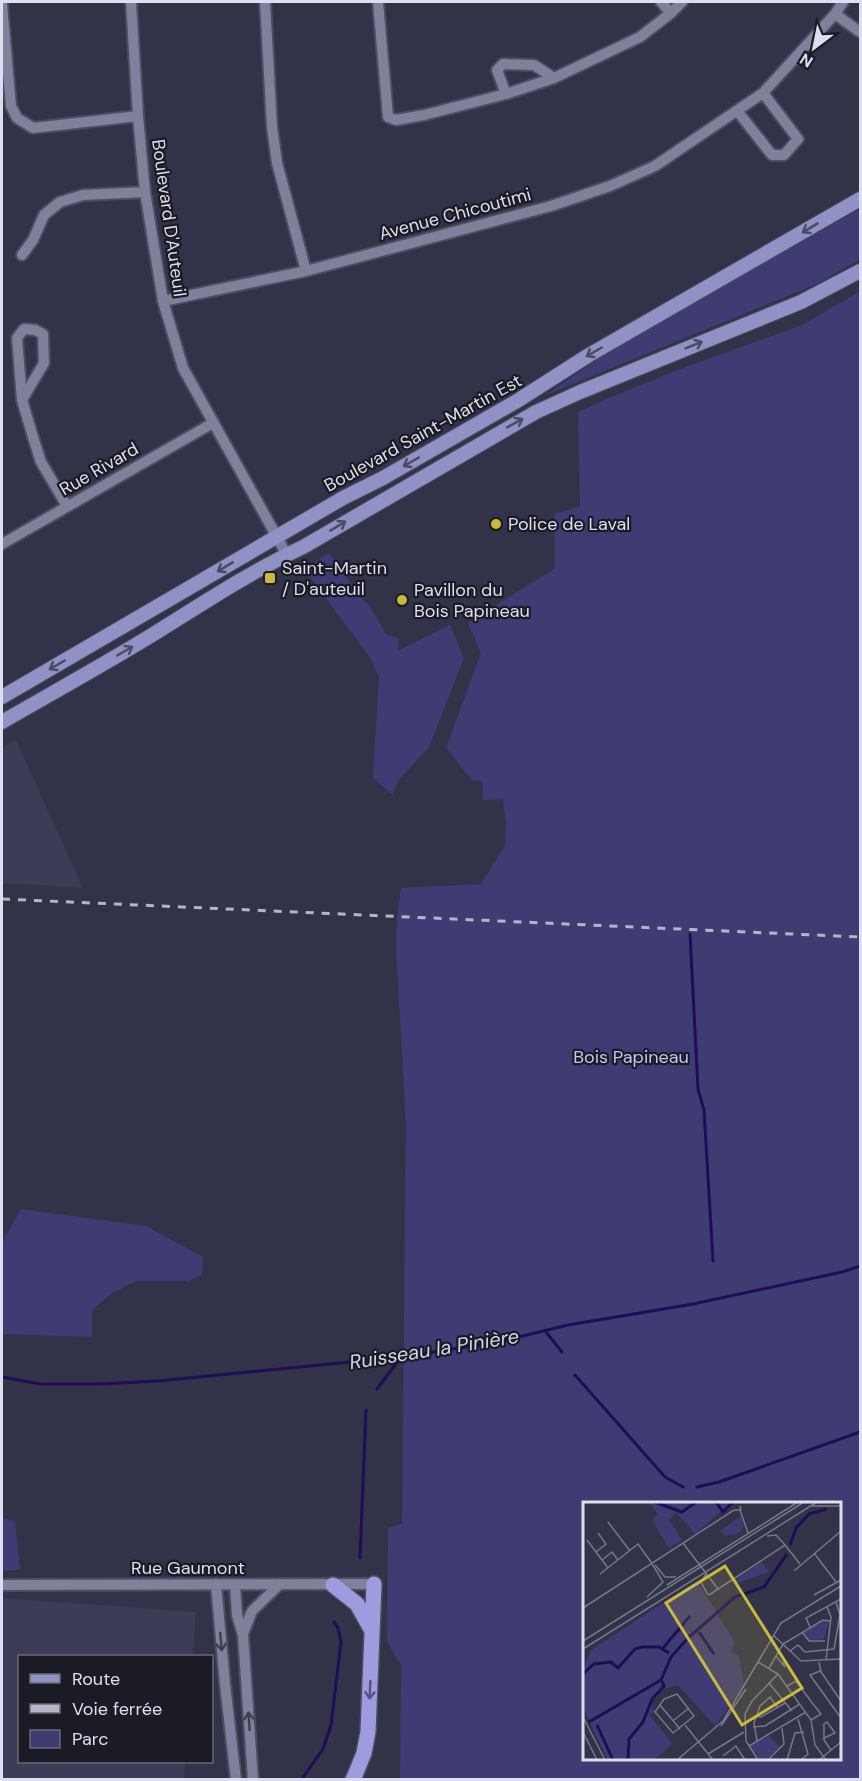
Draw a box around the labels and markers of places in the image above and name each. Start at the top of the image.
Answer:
place label: Police de Laval [508,512,630,536]
marker: Police de Laval [489,517,503,531]
place label: Saint-Martin / D'auteuil [282,556,387,601]
marker: Saint-Martin / D'auteuil [263,571,277,585]
place label: Pavillon du Bois Papineau [414,578,530,623]
marker: Pavillon du Bois Papineau [395,593,409,607]

